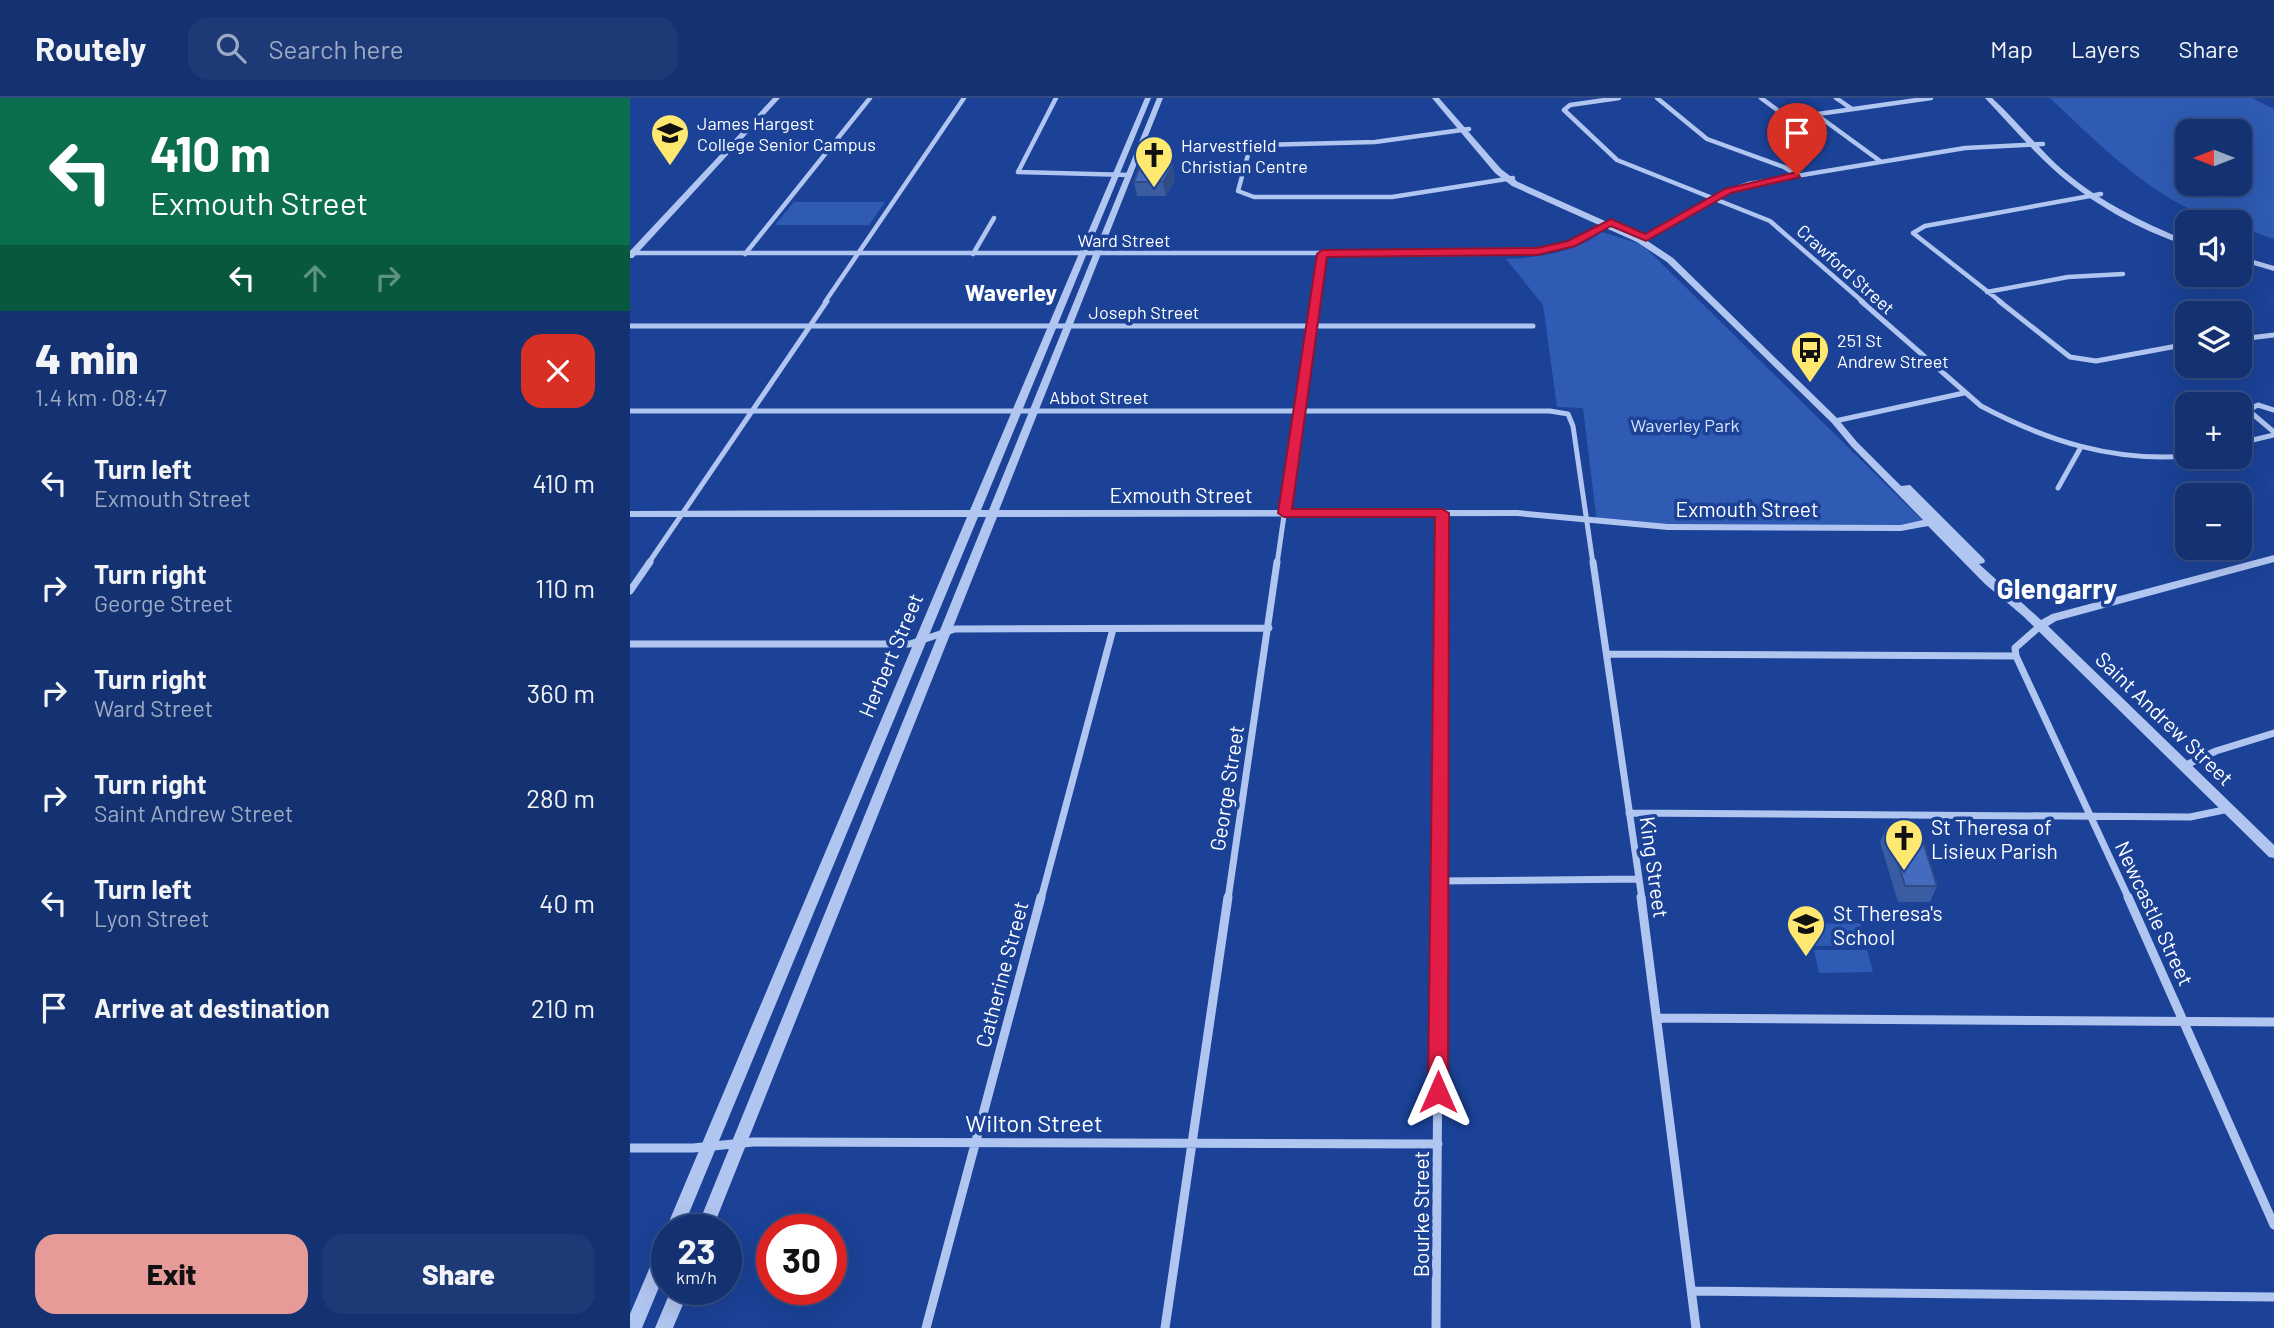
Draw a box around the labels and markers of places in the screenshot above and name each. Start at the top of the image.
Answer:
pin [1767,103,1827,175]
school or university icon: James Hargest College Senior Campus [649,112,691,167]
place label: James Hargest College Senior Campus [697,112,876,155]
church icon: Harvestfield Christian Centre [1133,134,1175,189]
place label: Harvestfield Christian Centre [1181,134,1308,177]
bus stop icon: 251 St Andrew Street [1789,329,1831,384]
place label: 251 St Andrew Street [1837,329,1949,372]
place label: St Theresa of Lisieux Parish [1931,814,2058,863]
church icon: St Theresa of Lisieux Parish [1883,817,1925,872]
place label: St Theresa's School [1833,900,1943,949]
school or university icon: St Theresa's School [1785,903,1827,958]

